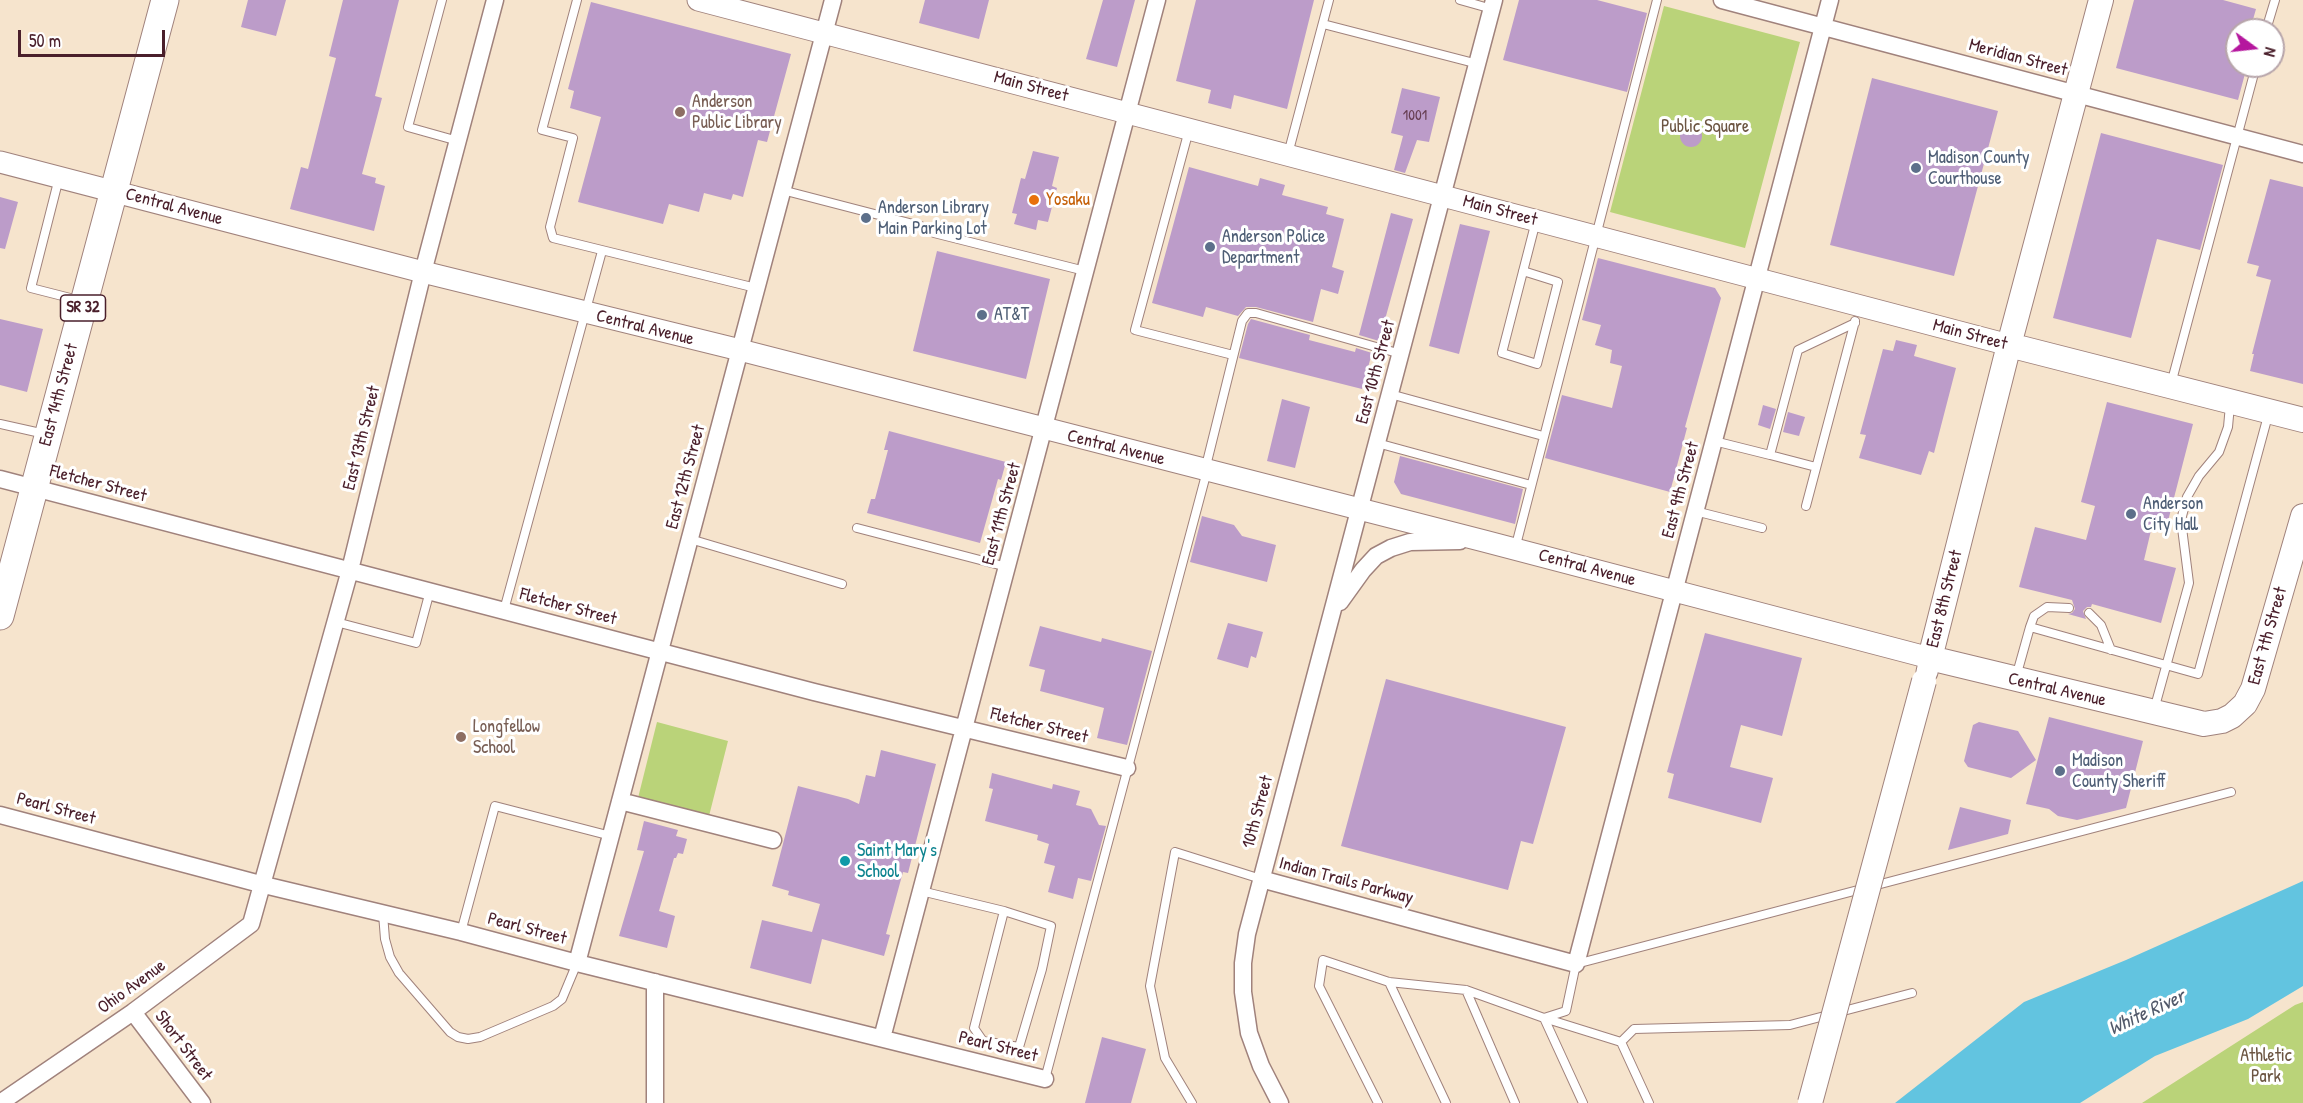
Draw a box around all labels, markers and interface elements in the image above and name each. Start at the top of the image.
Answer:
scale bar [21,18,168,56]
north arrow [2225,18,2285,78]
text: 50 m [29,28,61,53]
street label: Meridian Street [1966,34,2070,82]
text: N [2259,45,2282,59]
street label: Main Street [992,67,1070,107]
place label: Anderson Public Library [692,91,782,134]
marker: Anderson Public Library [673,105,687,119]
house number: 1001 [1403,107,1427,125]
park label: Public Square [1661,116,1749,138]
place label: Madison County Courthouse [1928,147,2030,190]
marker: Madison County Courthouse [1909,161,1923,175]
street label: Central Avenue [123,184,225,230]
place label: Yosaku [1046,189,1090,211]
street label: Main Street [1461,191,1539,231]
marker: Yosaku [1027,193,1041,207]
place label: Anderson Library Main Parking Lot [878,197,989,240]
marker: Anderson Library Main Parking Lot [859,211,873,225]
place label: Anderson Police Department [1222,226,1325,268]
marker: Anderson Police Department [1203,240,1217,254]
road number: SR 32 [60,295,106,321]
place label: AT&T [994,304,1029,326]
street label: Central Avenue [594,305,696,351]
marker: AT&T [975,308,989,322]
street label: Main Street [1931,315,2009,355]
street label: East 10th Street [1352,318,1400,426]
street label: East 14th Street [35,341,83,449]
street label: East 13th Street [339,384,385,492]
street label: East 12th Street [662,423,710,531]
street label: Central Avenue [1065,425,1167,471]
street label: East 9th Street [1658,440,1704,540]
street label: East 11th Street [978,460,1026,568]
street label: Fletcher Street [47,461,149,507]
place label: Anderson City Hall [2143,493,2203,536]
marker: Anderson City Hall [2124,507,2138,521]
street label: Central Avenue [1536,545,1638,591]
street label: East 8th Street [1922,548,1968,650]
street label: Fletcher Street [517,584,619,630]
street label: East 7th Street [2244,584,2292,688]
street label: Central Avenue [2006,668,2108,712]
street label: Fletcher Street [988,703,1090,749]
place label: Longfellow School [473,716,540,758]
marker: Longfellow School [454,730,468,744]
place label: Madison County Sheriff [2072,750,2166,792]
marker: Madison County Sheriff [2053,764,2067,778]
street label: 10th Street [1238,773,1278,851]
street label: Pearl Street [14,788,98,830]
place label: Saint Mary's School [857,840,937,882]
street label: Indian Trails Parkway [1276,853,1416,909]
marker: Saint Mary's School [838,854,852,868]
street label: Pearl Street [485,908,569,950]
street label: Ohio Avenue [94,955,170,1019]
water label: White River [2105,985,2189,1041]
street label: Short Street [150,1007,216,1085]
street label: Pearl Street [956,1027,1040,1067]
park label: Athletic Park [2240,1045,2292,1088]

